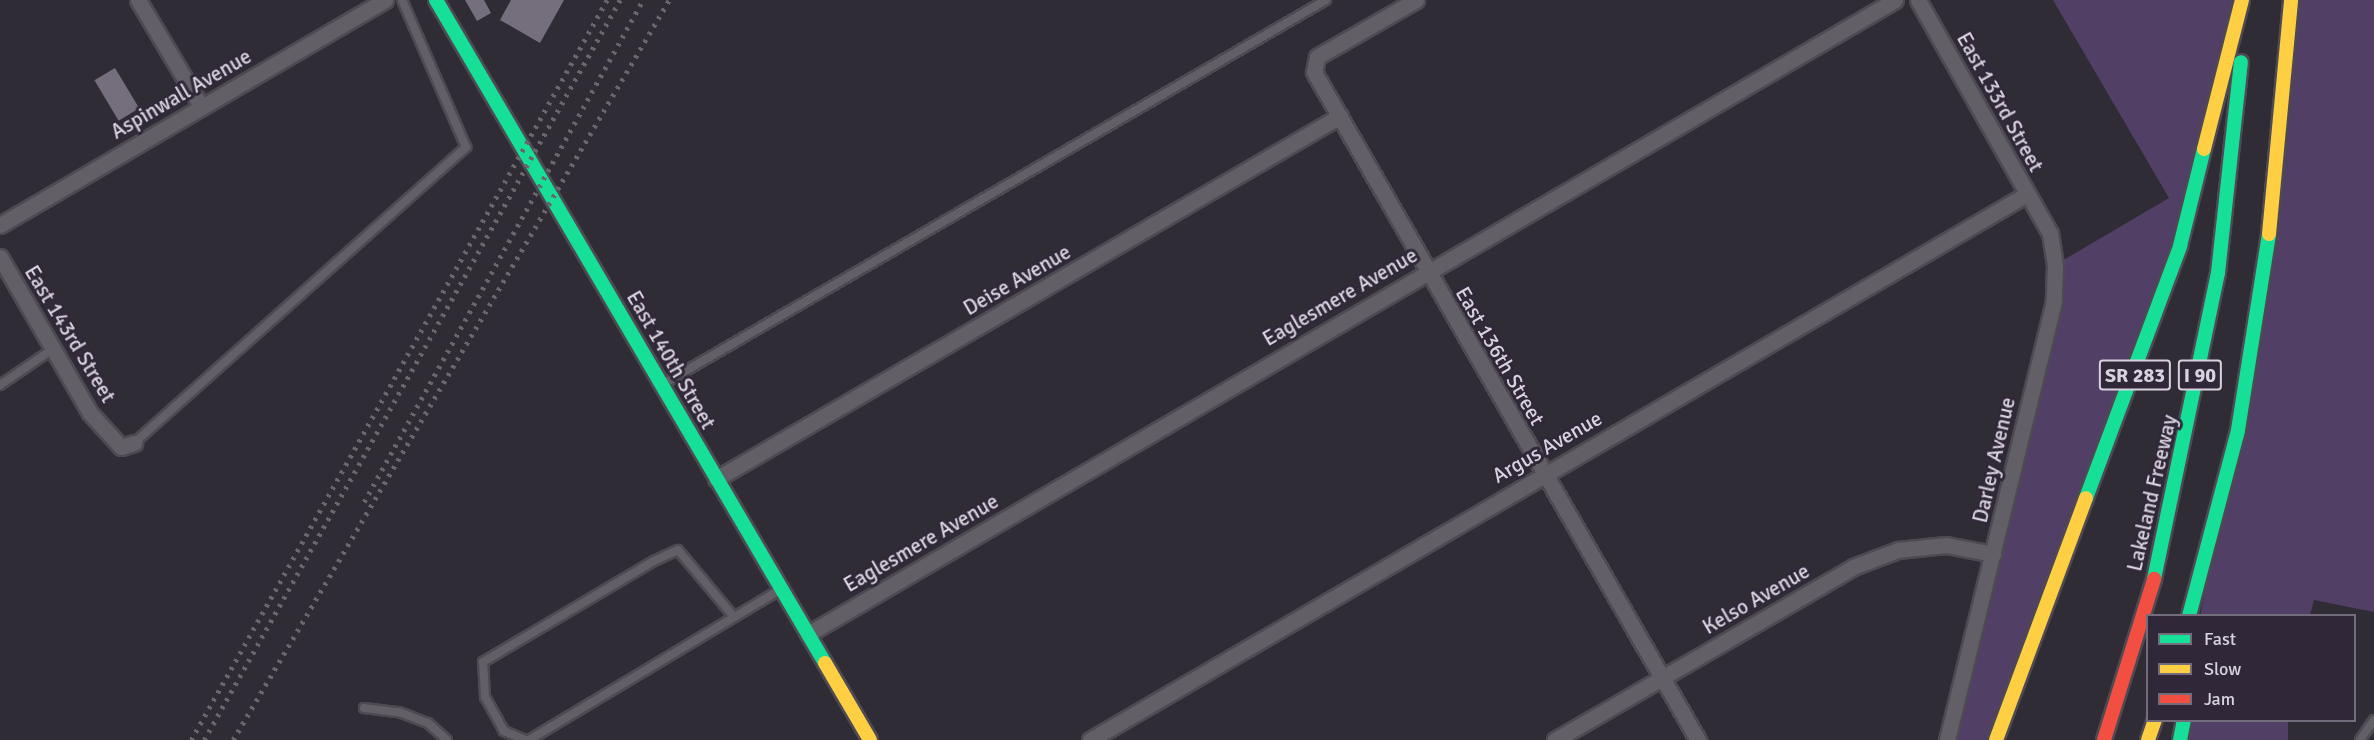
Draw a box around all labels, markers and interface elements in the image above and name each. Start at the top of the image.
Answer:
street label: East 133rd Street [1951,28,2049,176]
street label: Aspinwall Avenue [106,44,256,144]
street label: Deise Avenue [959,239,1075,321]
street label: Eaglesmere Avenue [1258,242,1422,352]
street label: East 143rd Street [19,261,121,407]
street label: East 136th Street [1450,282,1550,430]
street label: East 140th Street [621,286,721,434]
road number: SR 283 [2098,358,2172,392]
road number: I 90 [2178,358,2222,392]
street label: Darley Avenue [1967,395,2021,525]
street label: Argus Avenue [1488,405,1606,489]
street label: Lakeland Freeway [2122,412,2182,574]
street label: Eaglesmere Avenue [839,488,1003,598]
street label: Kelso Avenue [1698,558,1814,640]
legend [2146,614,2356,722]
text: Fast [2204,628,2236,650]
text: Slow [2204,658,2241,680]
text: Jam [2204,688,2235,710]

